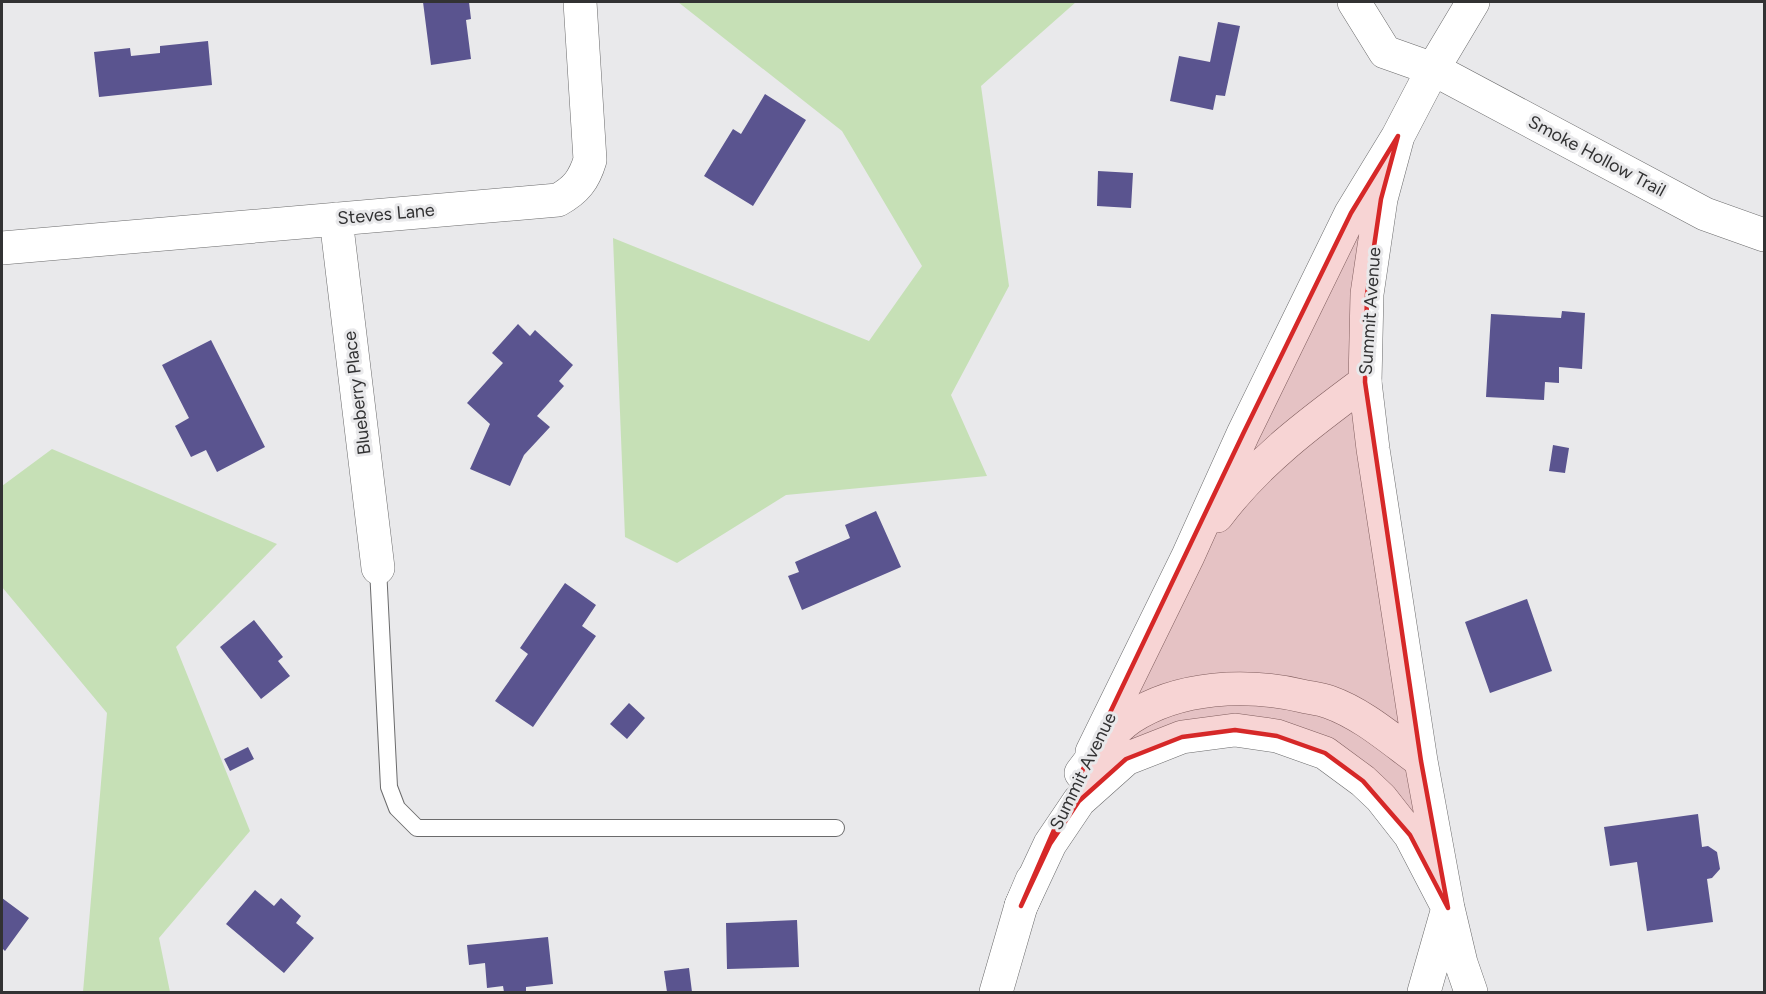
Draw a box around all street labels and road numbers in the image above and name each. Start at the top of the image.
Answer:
street label: Smoke Hollow Trail [1524,110,1670,202]
street label: Steves Lane [336,199,436,229]
street label: Summit Avenue [1355,246,1385,376]
street label: Blueberry Place [338,330,375,456]
street label: Summit Avenue [1045,708,1121,833]

